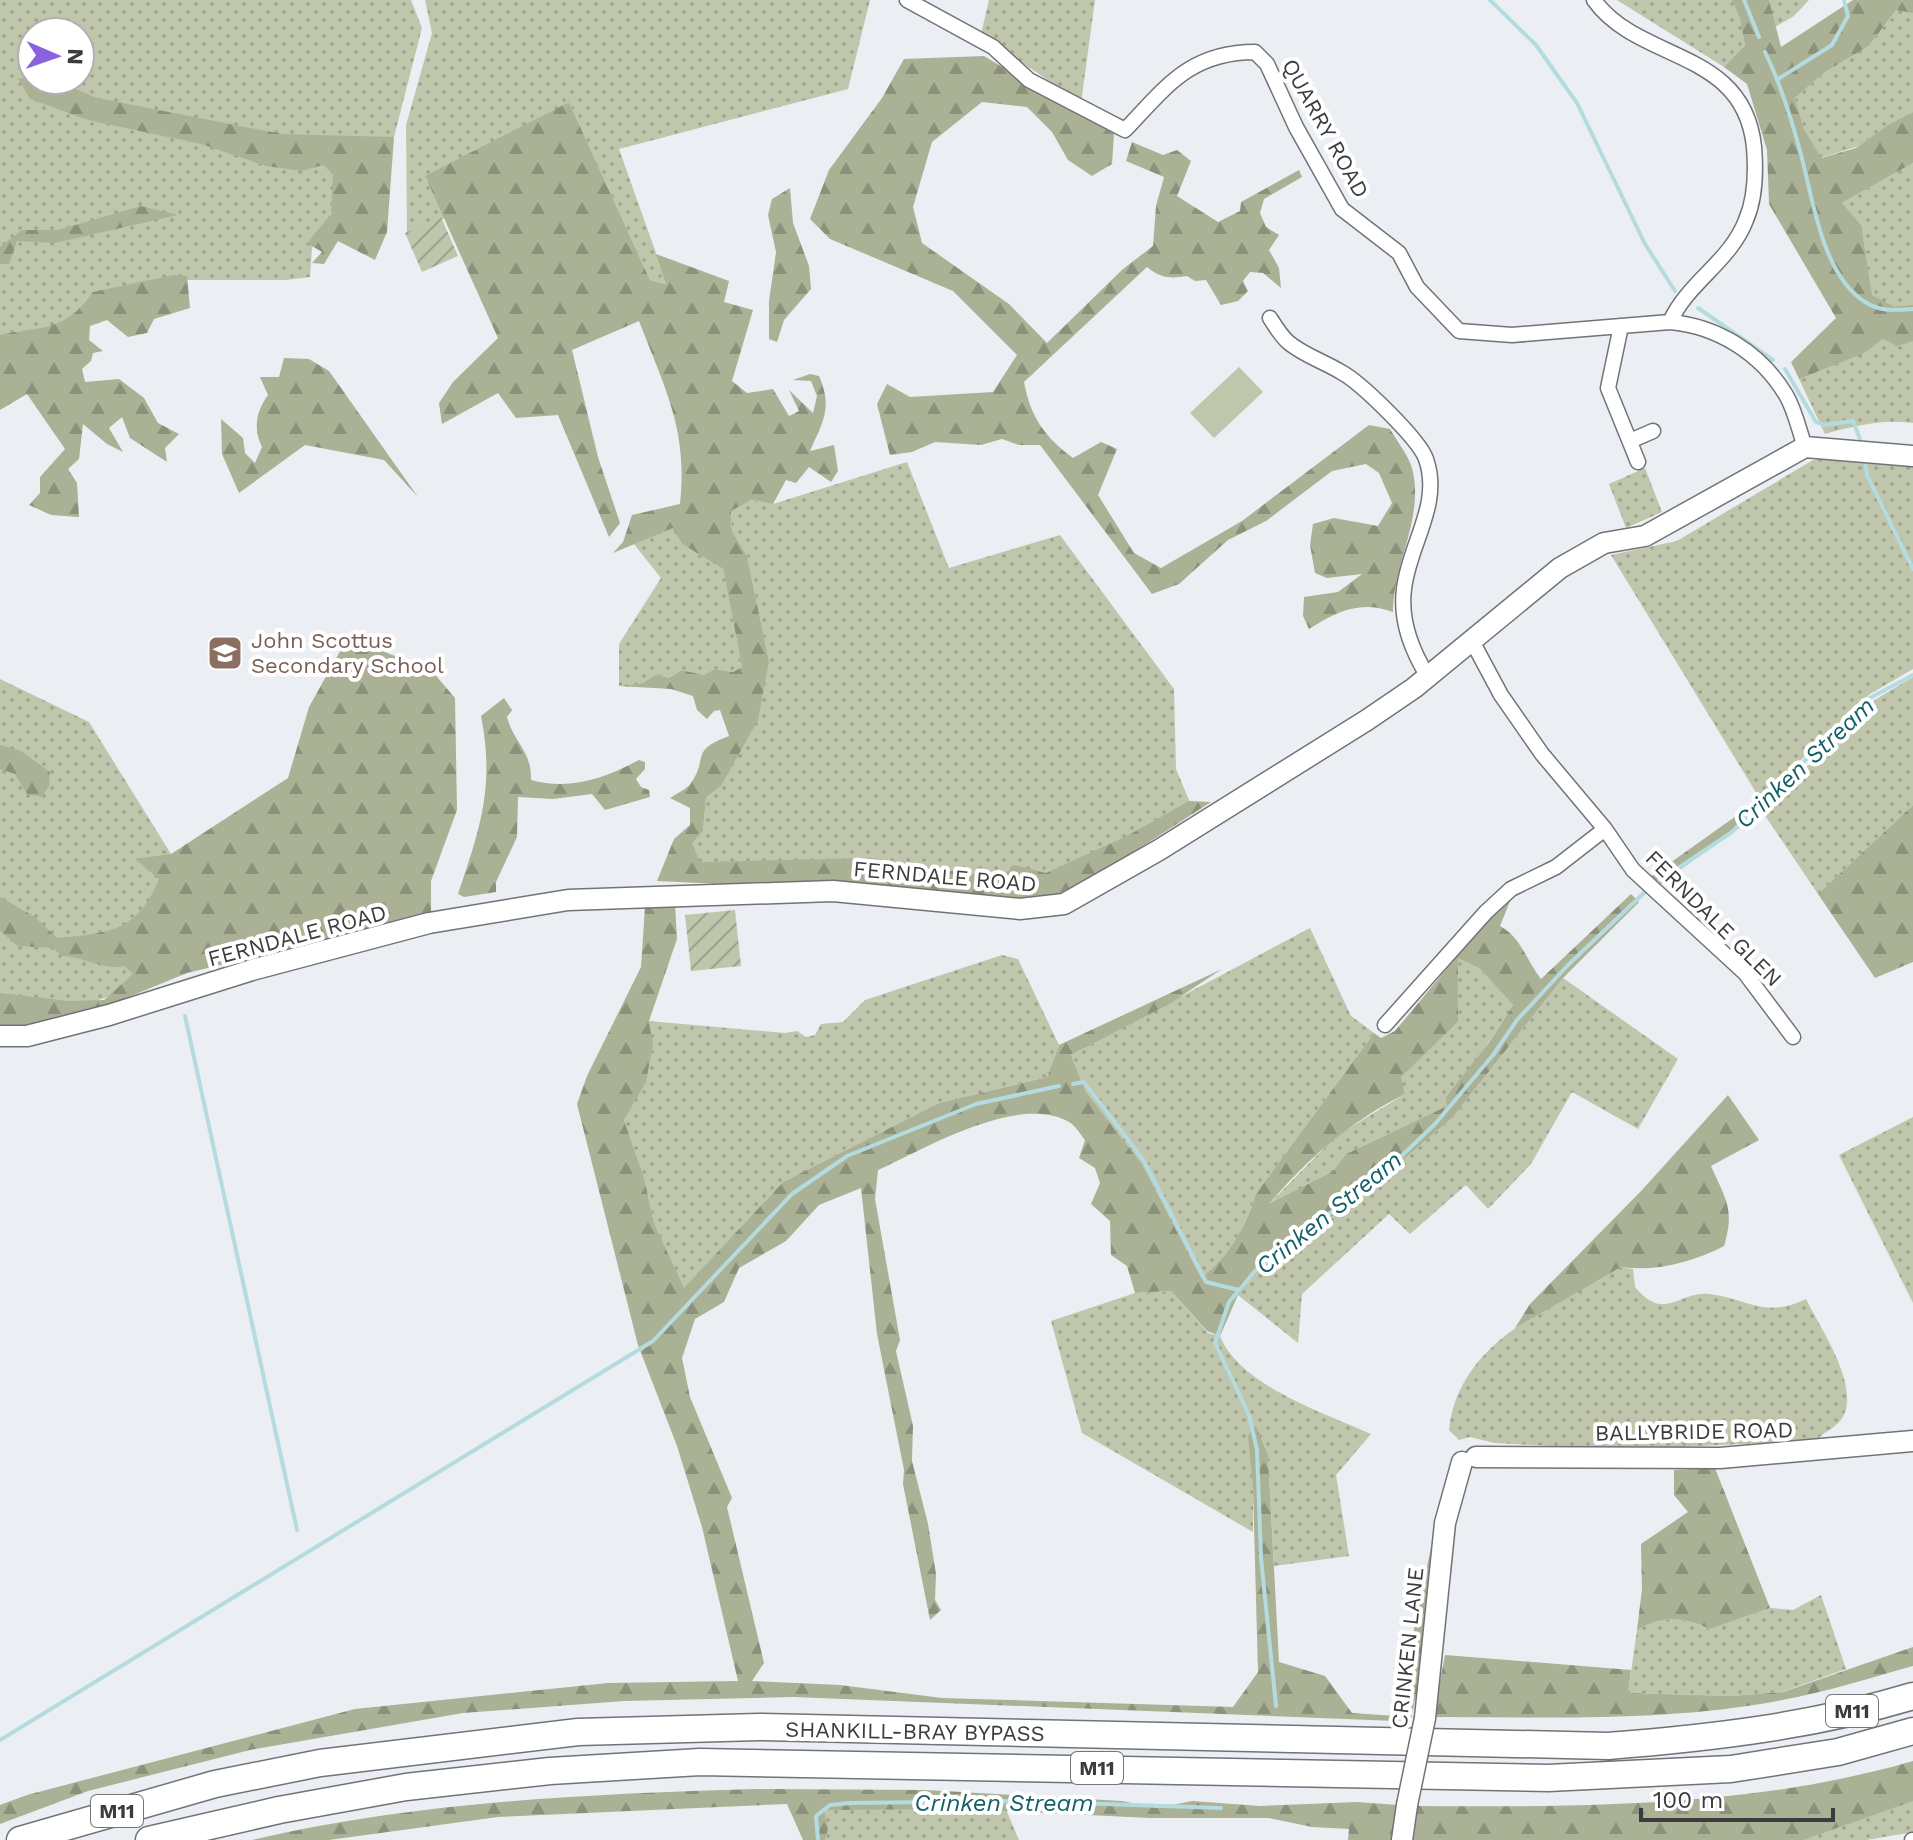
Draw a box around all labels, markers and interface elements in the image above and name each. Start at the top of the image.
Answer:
north arrow [16,16,96,96]
text: N [63,48,88,65]
street label: QUARRY ROAD [1277,54,1374,202]
place label: John Scottus Secondary School [251,628,444,678]
school or university icon: John Scottus Secondary School [206,634,244,672]
water label: Crinken Stream [1730,692,1880,834]
street label: FERNDALE GLEN [1640,845,1787,992]
street label: FERNDALE ROAD [852,856,1038,897]
street label: FERNDALE ROAD [205,900,389,971]
water label: Crinken Stream [1250,1146,1408,1280]
street label: BALLYBRIDE ROAD [1595,1417,1793,1446]
street label: CRINKEN LANE [1387,1566,1428,1730]
road number: M11 [1826,1695,1878,1727]
street label: SHANKILL-BRAY BYPASS [785,1717,1045,1746]
road number: M11 [1071,1752,1123,1784]
scale bar [1641,1772,1833,1822]
text: 100 m [1653,1786,1723,1814]
water label: Crinken Stream [914,1789,1094,1817]
road number: M11 [91,1795,143,1827]

